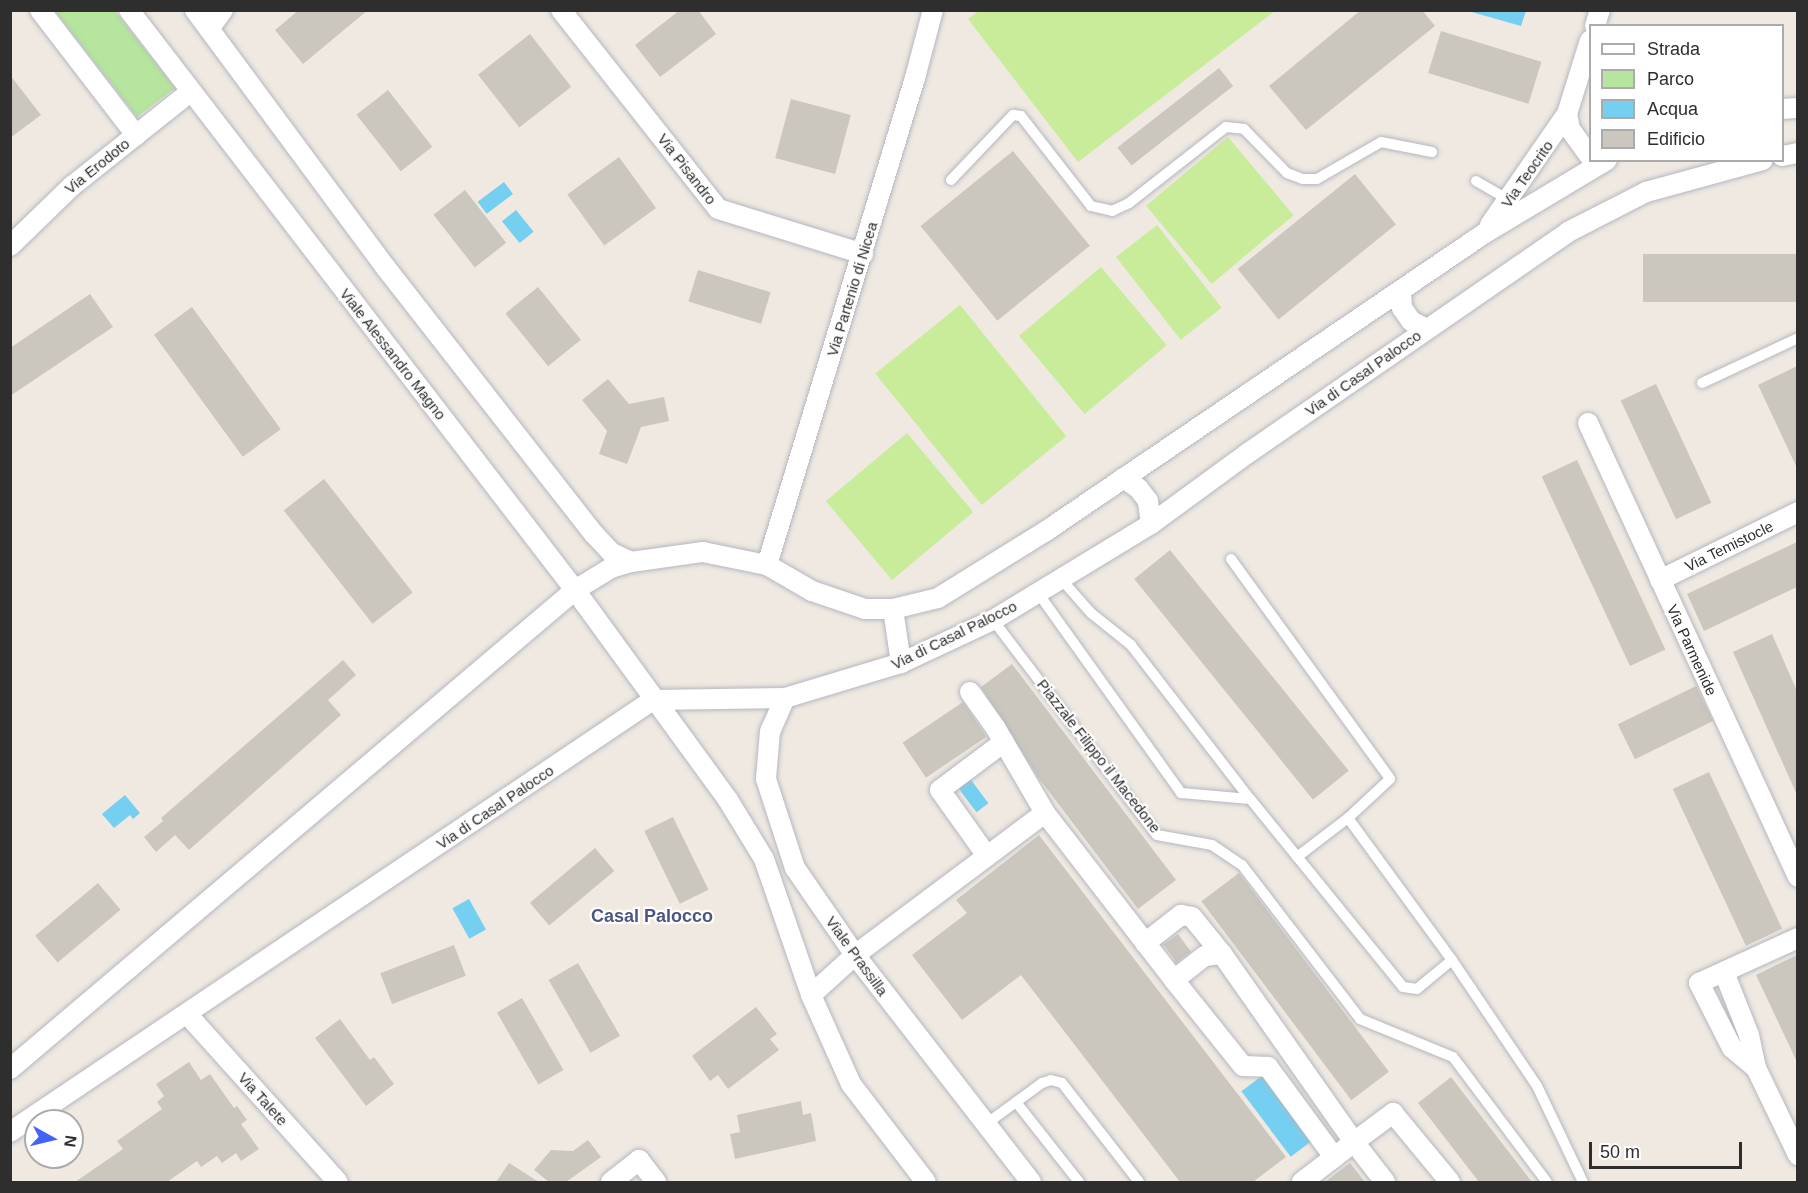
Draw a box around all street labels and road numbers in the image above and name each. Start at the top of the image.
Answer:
street label: Via Pisandro [654,130,720,208]
street label: Via Erodoto [61,134,133,198]
street label: Via Teocrito [1497,137,1557,211]
street label: Via Partenio di Nicea [823,220,881,358]
street label: Viale Alessandro Magno [336,285,450,423]
street label: Via di Casal Palocco [1302,326,1424,420]
street label: Via Temistocle [1682,517,1776,575]
street label: Via di Casal Palocco [888,597,1020,673]
street label: Via Parmenide [1663,602,1721,698]
street label: Piazzale Filippo il Macedone [1033,676,1165,836]
street label: Via di Casal Palocco [433,761,557,853]
street label: Viale Prassilla [822,913,892,999]
street label: Via Talete [234,1069,292,1129]

